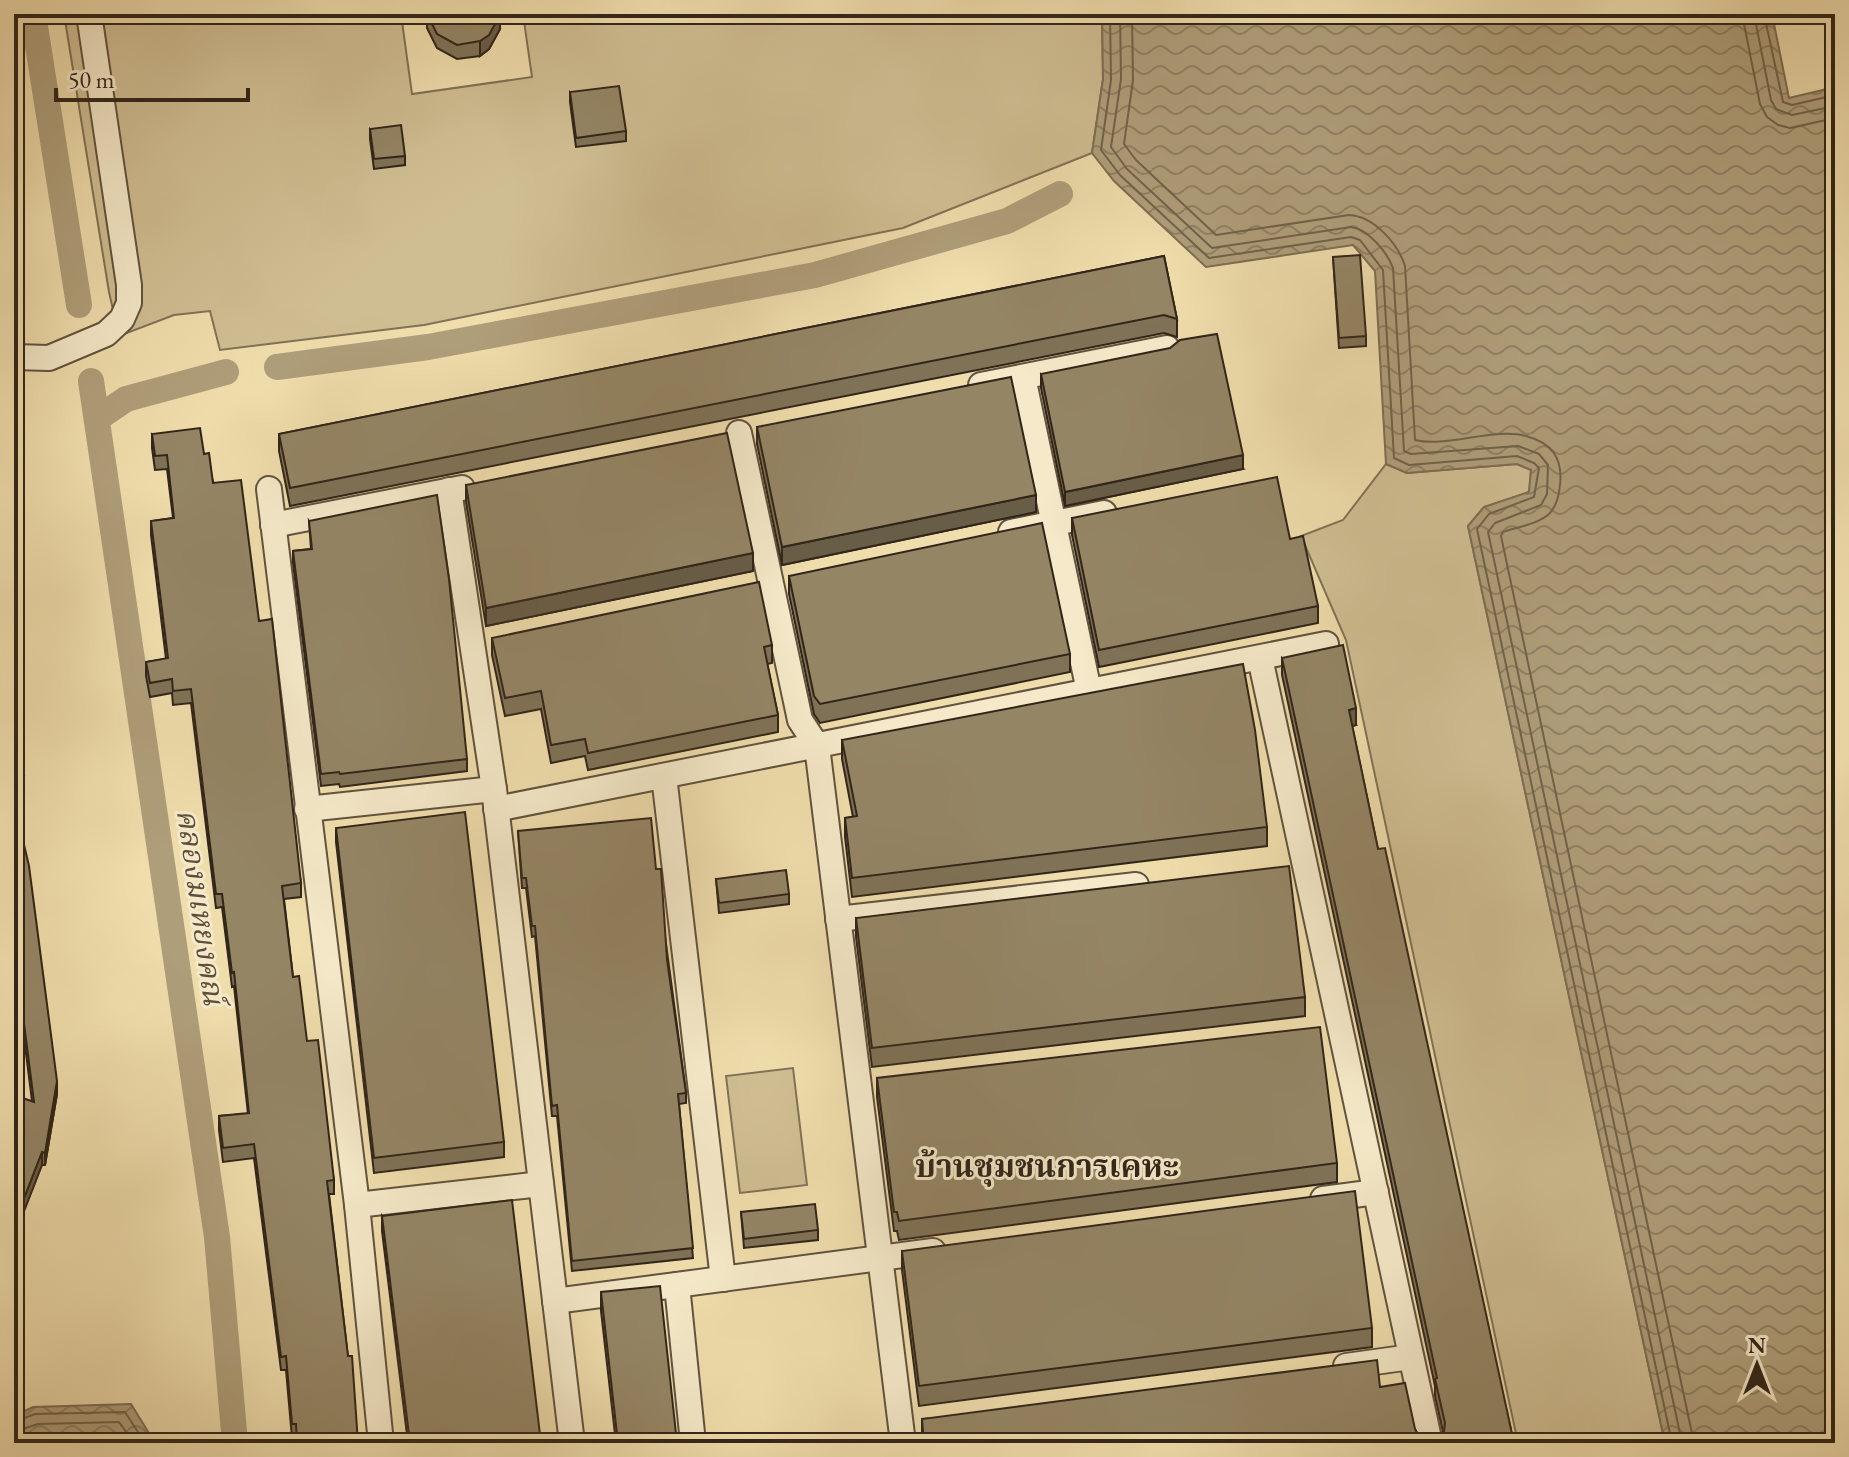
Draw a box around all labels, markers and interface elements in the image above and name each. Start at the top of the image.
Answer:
scale bar [56,52,248,102]
text: 50 m [68,64,115,95]
water label: คลองมเหยงคณ์ [168,806,235,1012]
district label: บ้านชุมชนการเคหะ [915,1145,1179,1187]
north arrow [1717,1325,1797,1405]
text: N [1748,1331,1766,1360]

